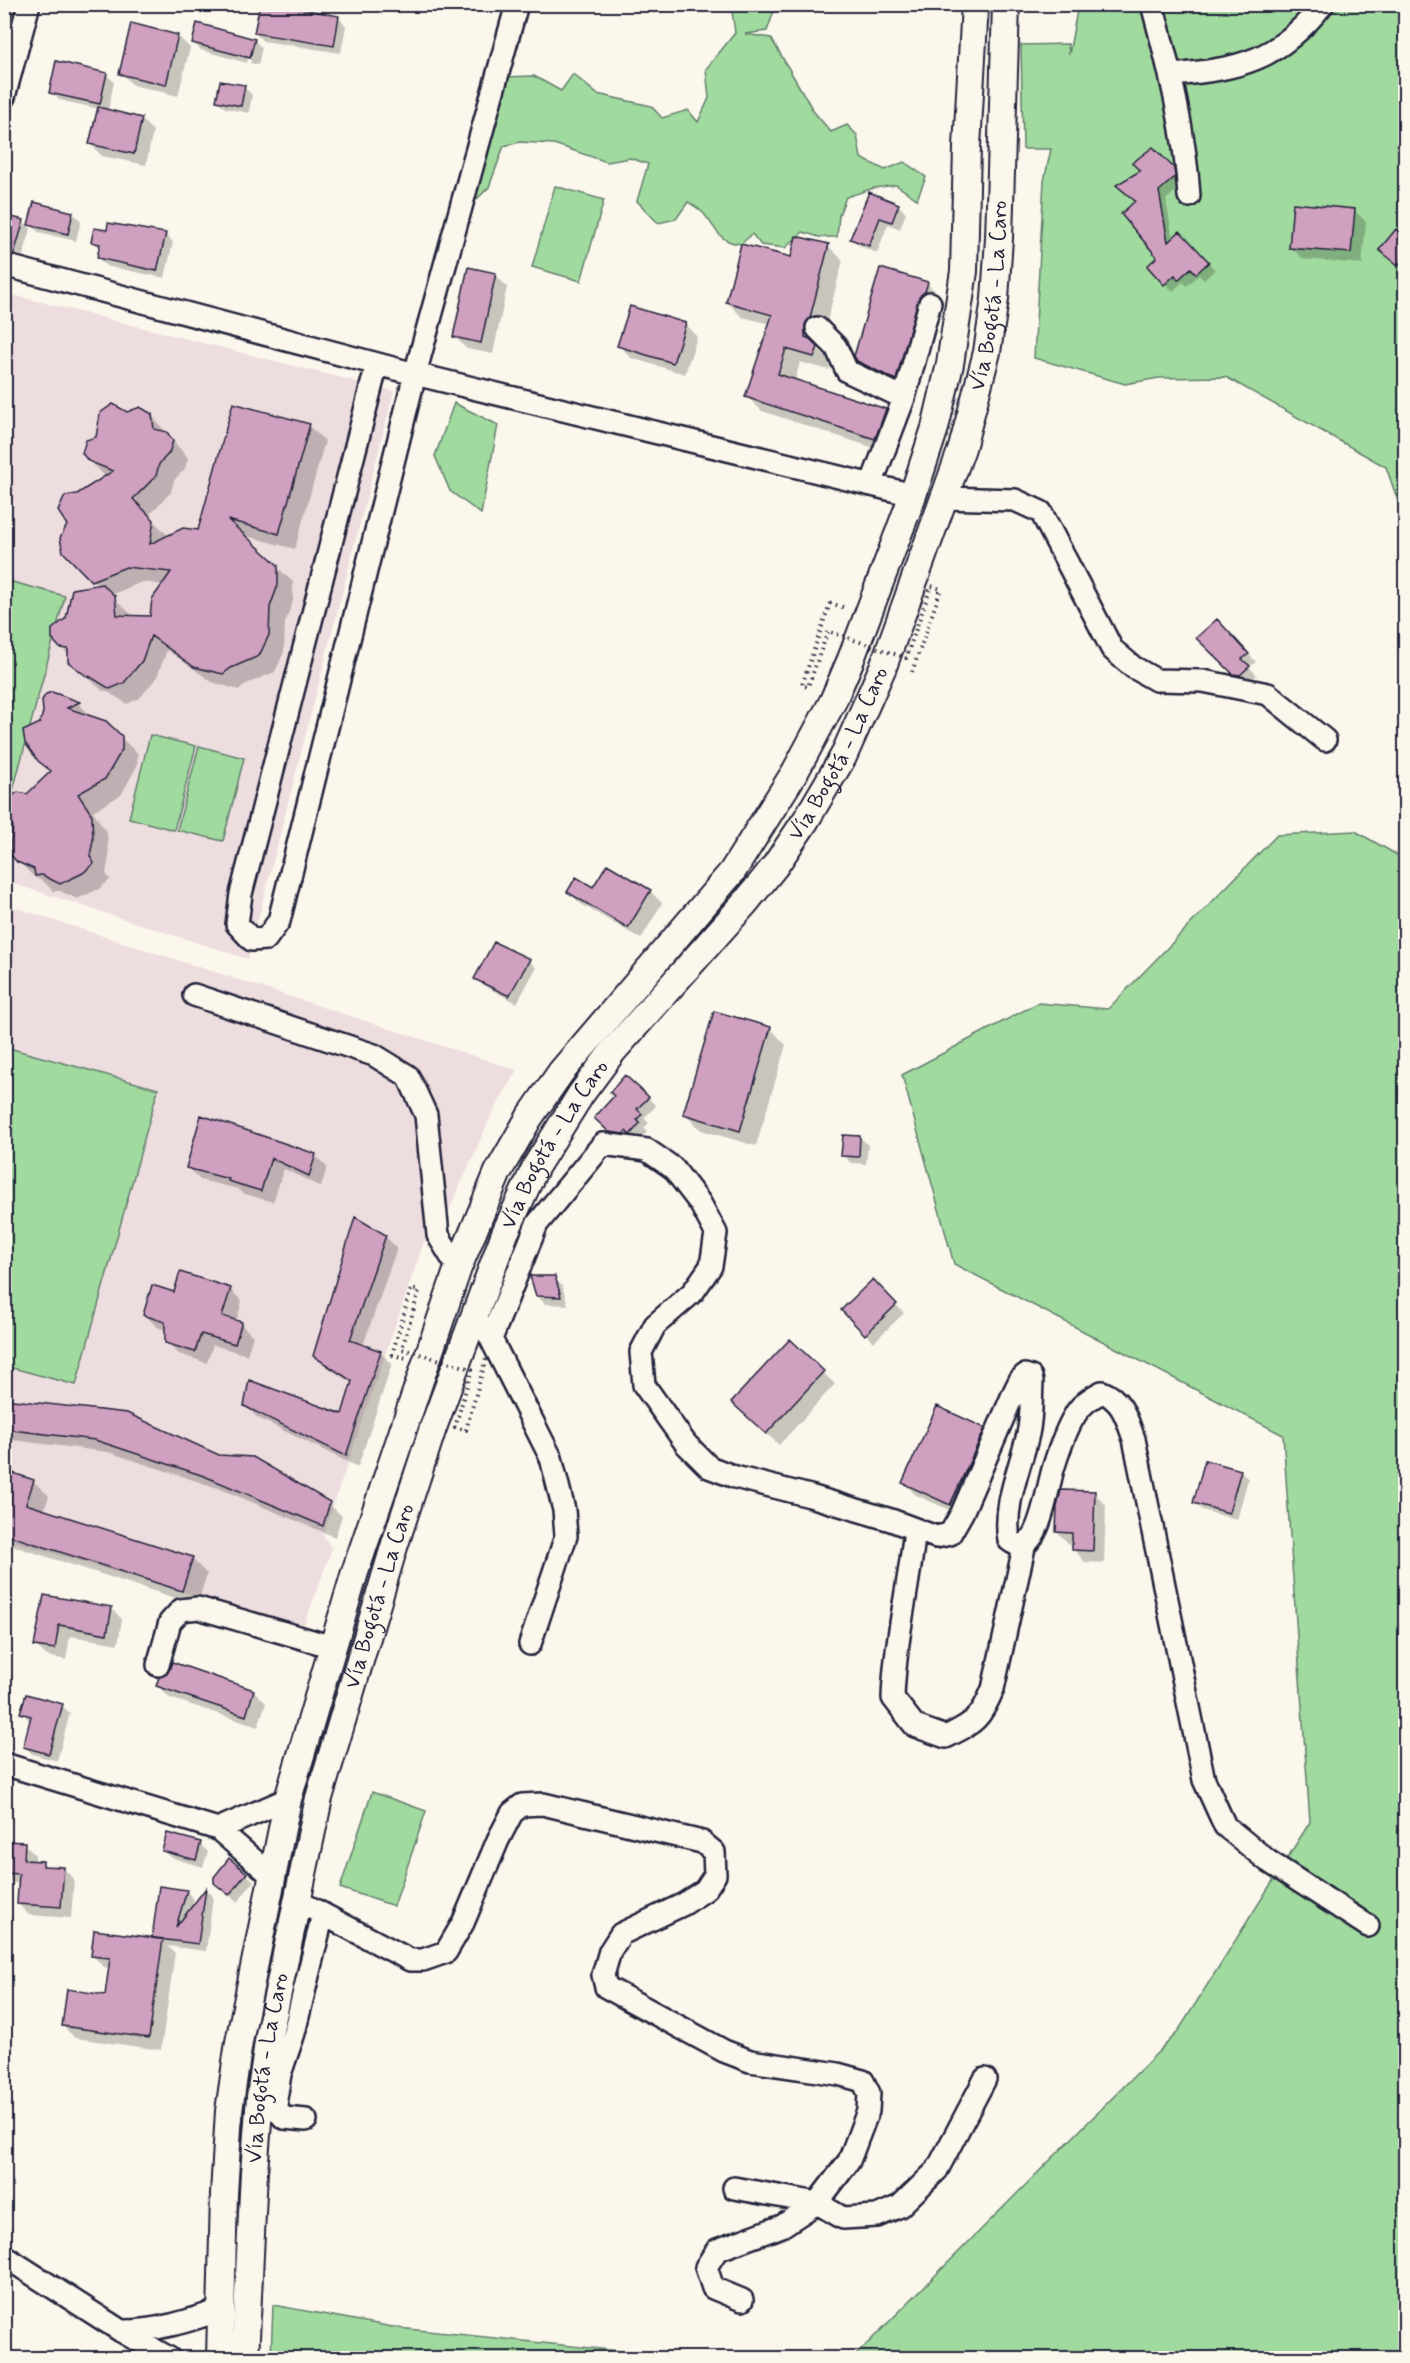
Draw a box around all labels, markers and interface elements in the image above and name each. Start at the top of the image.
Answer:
street label: Vía Bogotá - La Caro [963,200,1014,394]
street label: Vía Bogotá - La Caro [782,663,895,846]
street label: Vía Bogotá - La Caro [495,1054,615,1234]
street label: Vía Bogotá - La Caro [338,1500,421,1692]
street label: Vía Bogotá - La Caro [241,1971,296,2164]

